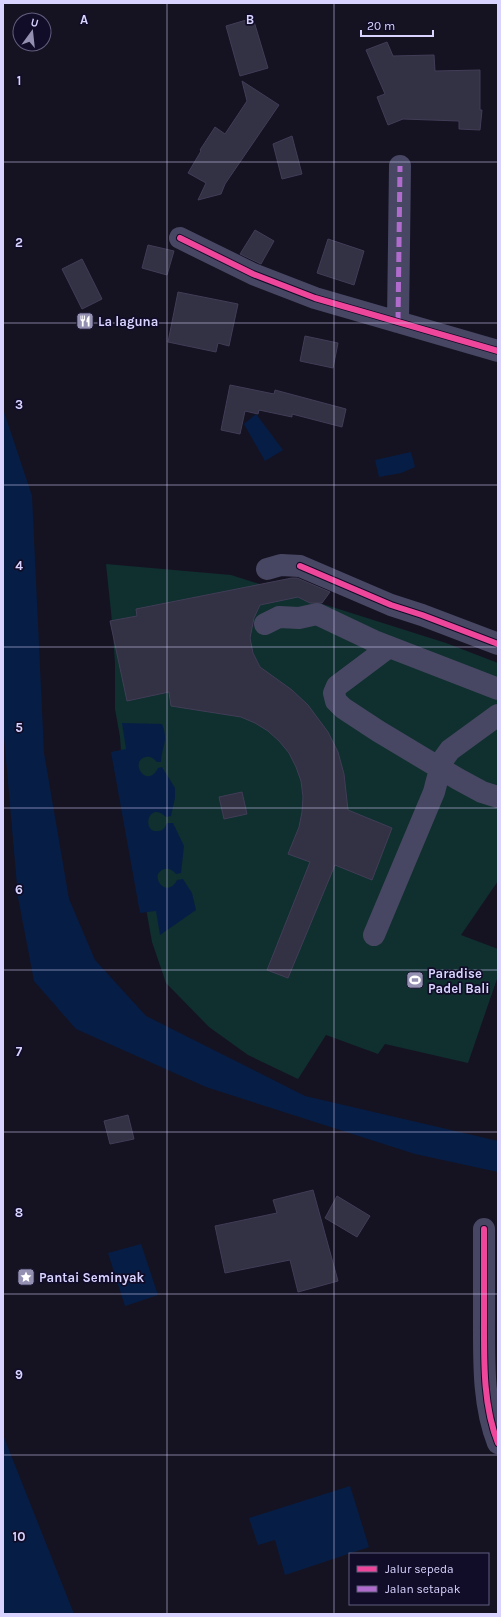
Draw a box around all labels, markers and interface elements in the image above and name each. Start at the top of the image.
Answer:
north arrow [12,12,52,52]
text: A [80,12,88,27]
text: B [246,12,254,27]
scale bar [361,12,433,38]
text: U [29,16,40,30]
text: 20 m [367,19,395,33]
text: 1 [17,73,21,88]
text: 2 [15,235,23,250]
restaurant icon: La laguna [75,311,95,331]
place label: La laguna [98,314,158,329]
text: 3 [15,397,23,412]
text: 4 [15,558,23,573]
text: 5 [15,720,23,735]
text: 6 [15,882,23,897]
place label: Paradise Padel Bali [428,966,490,996]
sports icon: Paradise Padel Bali [405,970,425,990]
text: 7 [16,1044,23,1059]
text: 8 [15,1205,23,1220]
place icon: Pantai Seminyak [16,1267,36,1287]
place label: Pantai Seminyak [39,1270,145,1285]
text: 9 [15,1367,23,1382]
text: 10 [13,1529,25,1544]
legend [349,1553,489,1605]
text: Jalur sepeda [385,1562,454,1576]
text: Jalan setapak [385,1582,461,1596]

